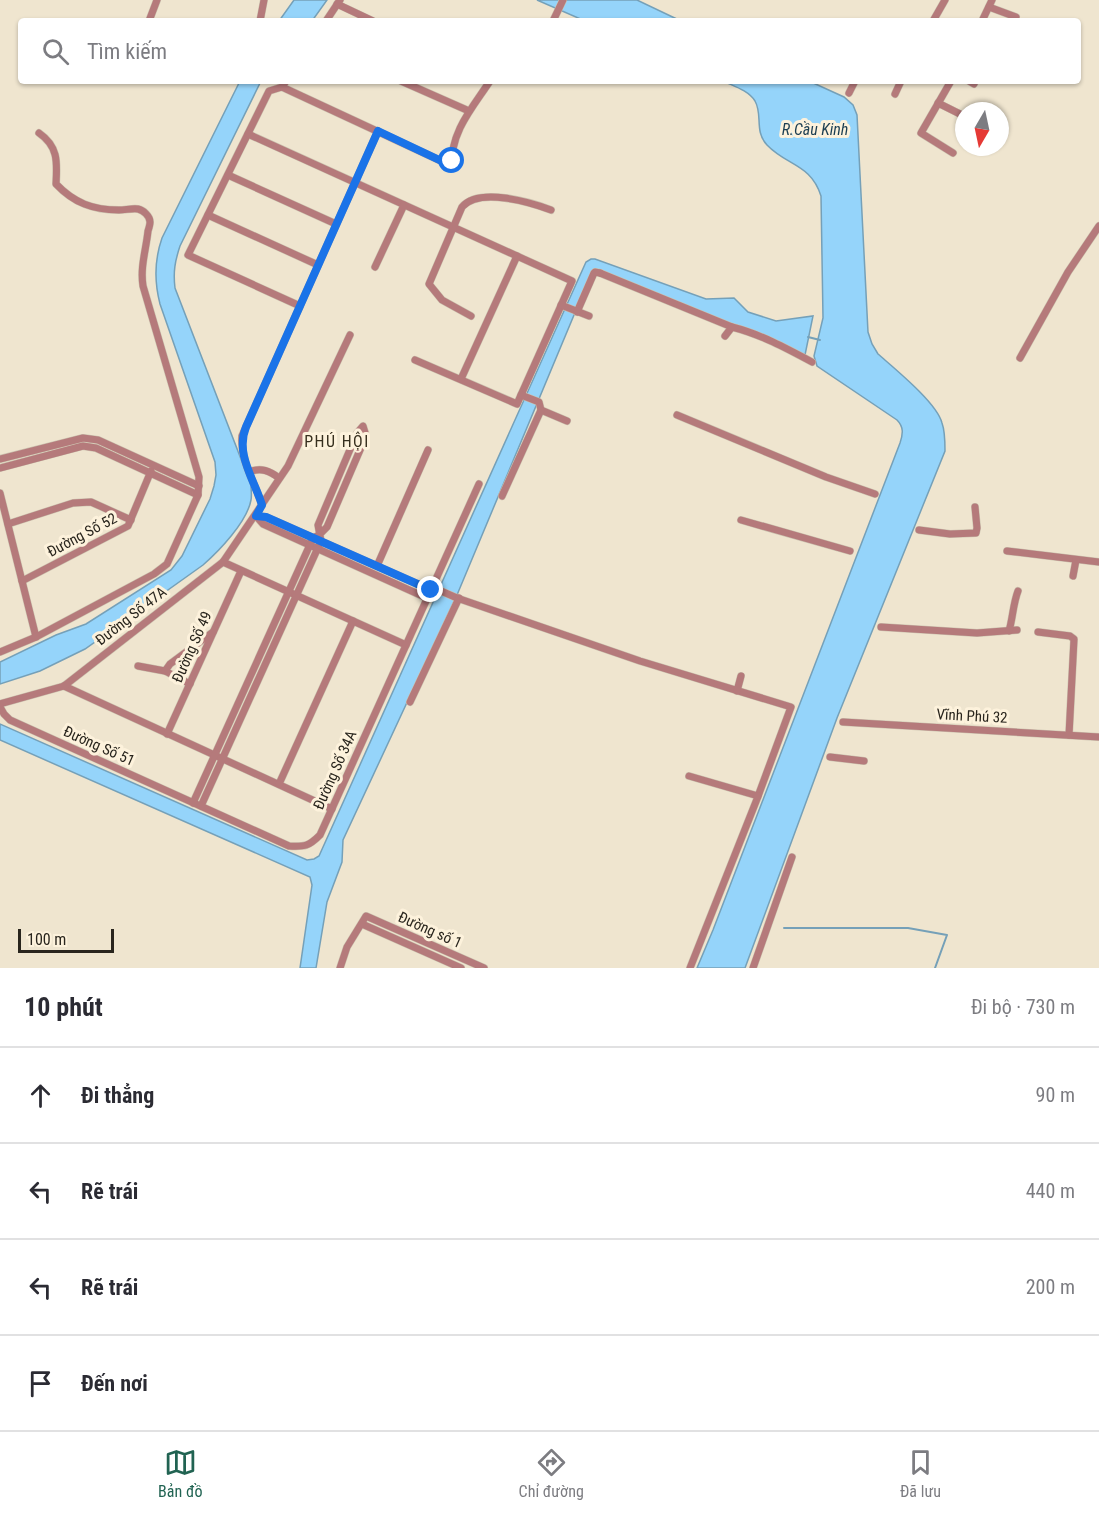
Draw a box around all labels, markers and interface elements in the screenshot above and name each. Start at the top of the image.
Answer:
search box [18,18,1081,84]
icon: search [39,35,72,68]
text: Tìm kiếm [87,39,167,64]
north arrow [955,102,1009,156]
water label: R.Cầu Kinh [782,120,848,139]
route start [438,147,464,173]
district label: PHÚ HỘI [304,431,370,451]
street label: Đường Số 52 [44,509,120,561]
route end [417,576,443,602]
street label: Đường Số 47A [92,583,170,649]
street label: Đường Số 49 [168,609,216,685]
street label: Vĩnh Phú 32 [936,705,1008,727]
street label: Đường Số 51 [61,722,137,770]
street label: Đường Số 34A [310,727,361,812]
street label: Đường số 1 [395,908,465,952]
scale bar [18,926,114,954]
text: 100 m [27,930,66,949]
text: 10 phút [24,992,103,1022]
text: Đi bộ · 730 m [971,995,1075,1019]
icon: ahead [24,1079,57,1112]
text: Đi thẳng [81,1083,154,1108]
text: 90 m [1036,1083,1075,1107]
icon: left [24,1175,57,1208]
text: Rẽ trái [81,1179,138,1204]
text: 440 m [1026,1179,1075,1203]
icon: left [24,1271,57,1304]
text: Rẽ trái [81,1275,138,1300]
text: 200 m [1026,1275,1075,1299]
icon: arrive [24,1367,57,1400]
text: Đến nơi [81,1371,148,1396]
tab: Bản đồ [158,1446,202,1501]
tab: Chỉ đường [519,1446,584,1501]
tab: Đã lưu [900,1446,941,1501]

